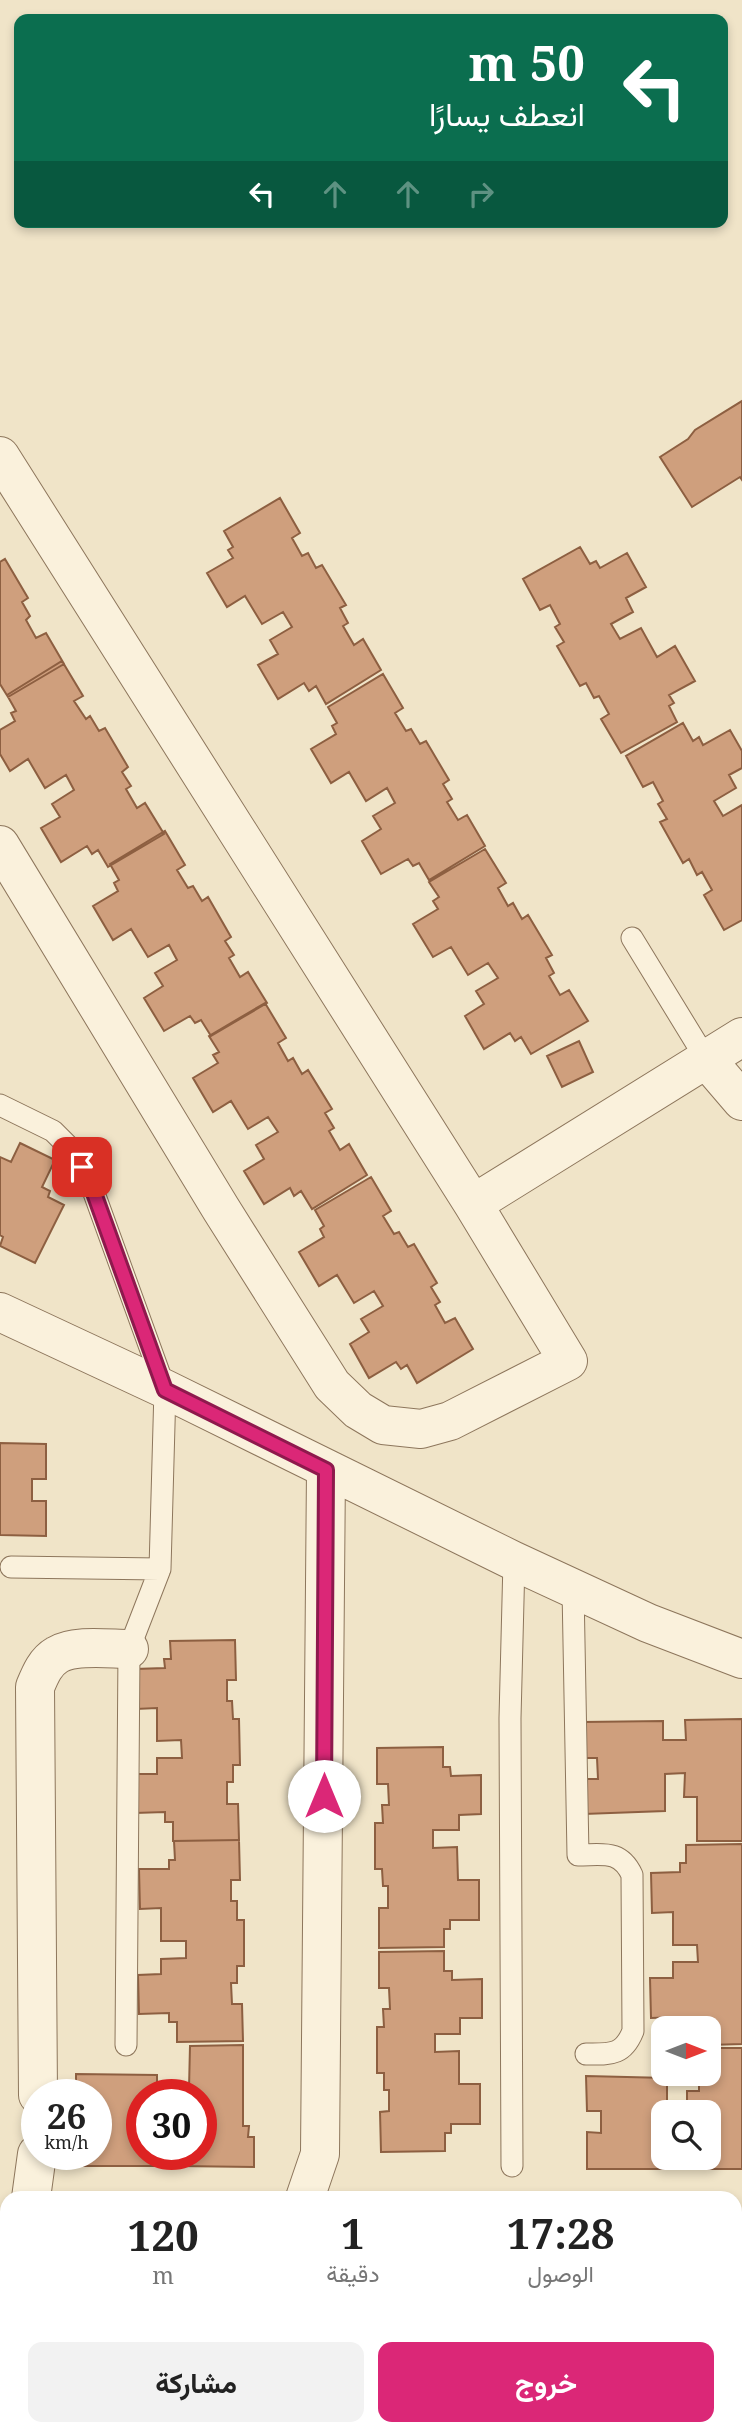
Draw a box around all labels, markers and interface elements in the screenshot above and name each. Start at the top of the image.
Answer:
text: 50 m [469,29,585,95]
icon: left [609,42,700,133]
text: انعطف يسارًا [429,92,585,135]
icon: left [243,175,281,213]
icon: ahead [316,175,354,213]
icon: ahead [389,175,427,213]
icon: right [462,175,500,213]
pin [52,1137,112,1197]
icon: arrive [63,1148,101,1186]
position arrow [287,1759,361,1833]
north arrow [651,2016,721,2086]
map controls [651,2016,721,2170]
speed limit sign: 30 [126,2079,217,2170]
text: 26 [47,2092,86,2139]
button: search [651,2100,721,2170]
text: km/h [44,2130,89,2154]
text: 1 [341,2204,365,2261]
text: 17:28 [507,2204,615,2261]
text: 120 [128,2206,199,2263]
text: دقيقة [326,2257,379,2289]
text: الوصول [528,2257,594,2289]
text: m [152,2259,174,2291]
button: مشاركة [28,2342,364,2422]
button: خروج [378,2342,714,2422]

